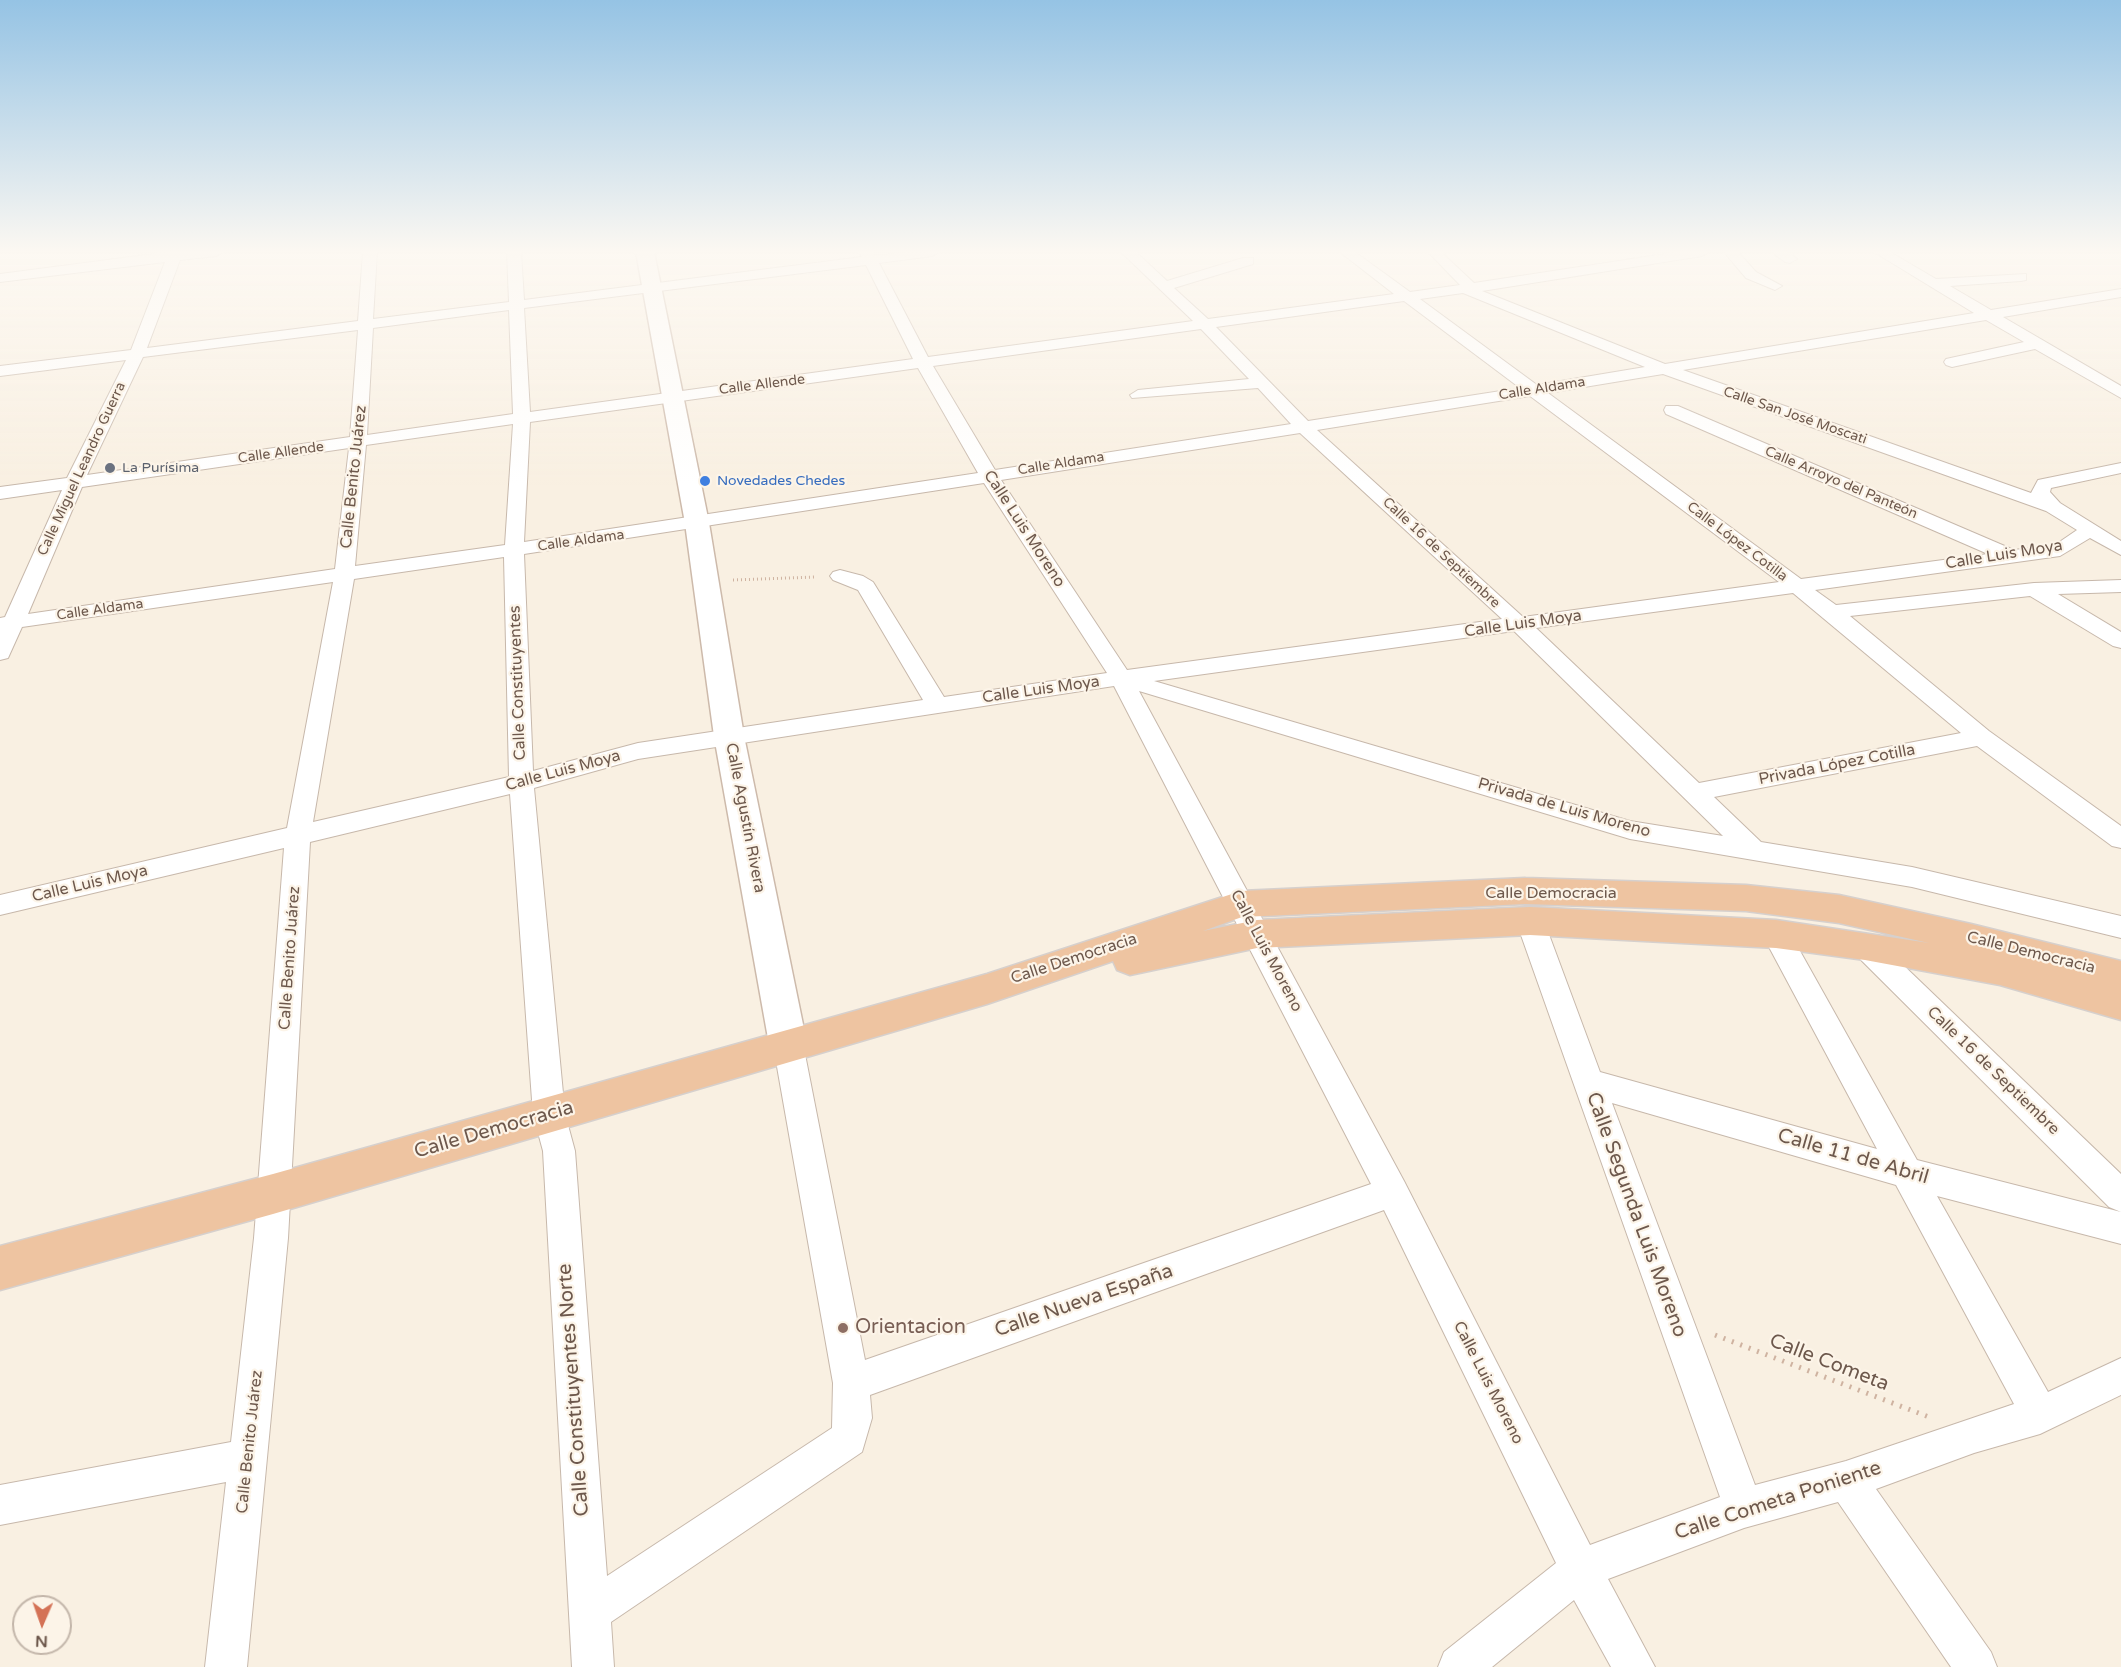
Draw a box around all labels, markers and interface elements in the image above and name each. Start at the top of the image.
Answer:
street label: Calle Allende [718,371,806,399]
street label: Calle Aldama [1498,374,1586,404]
street label: Calle Miguel Leandro Guerra [34,380,130,558]
street label: Calle San José Moscati [1721,384,1869,448]
street label: Calle Benito Juárez [337,404,371,550]
street label: Calle Allende [237,439,325,467]
street label: Calle Arroyo del Panteón [1762,443,1920,523]
street label: Calle Aldama [1017,449,1105,479]
place label: La Purísima [122,460,199,476]
marker: La Purísima [103,461,117,475]
street label: Calle Luis Moreno [979,467,1069,591]
place label: Novedades Chedes [717,473,845,489]
marker: Novedades Chedes [698,474,712,488]
street label: Calle 16 de Septiembre [1379,494,1503,612]
street label: Calle López Cotilla [1683,499,1791,585]
street label: Calle Aldama [537,527,625,555]
street label: Calle Luis Moya [1944,536,2064,574]
street label: Calle Aldama [56,596,144,624]
street label: Calle Constituyentes [506,605,530,761]
street label: Calle Luis Moya [1463,606,1583,642]
street label: Calle Luis Moya [981,672,1101,708]
street label: Privada López Cotilla [1757,740,1917,790]
street label: Calle Agustín Rivera [721,741,769,895]
street label: Calle Luis Moya [503,746,623,796]
street label: Privada de Luis Moreno [1475,774,1653,842]
street label: Calle Luis Moya [30,861,150,907]
street label: Calle Democracia [1485,884,1617,904]
street label: Calle Benito Juárez [275,885,305,1031]
street label: Calle Luis Moreno [1226,887,1306,1015]
street label: Calle Democracia [1965,928,2097,978]
street label: Calle Democracia [1008,930,1140,988]
street label: Calle 16 de Septiembre [1923,1003,2063,1139]
street label: Calle Segunda Luis Moreno [1580,1089,1692,1341]
street label: Calle Democracia [412,1096,576,1164]
street label: Calle 11 de Abril [1775,1124,1931,1190]
street label: Calle Nueva España [992,1259,1176,1343]
street label: Calle Constituyentes Norte [553,1263,595,1517]
place label: Orientacion [855,1316,966,1340]
street label: Calle Luis Moreno [1449,1318,1527,1448]
marker: Orientacion [836,1321,850,1335]
street label: Calle Cometa [1766,1329,1892,1397]
street label: Calle Benito Juárez [233,1369,267,1515]
street label: Calle Cometa Poniente [1672,1456,1884,1546]
north arrow [12,1595,72,1655]
text: N [35,1631,48,1651]

